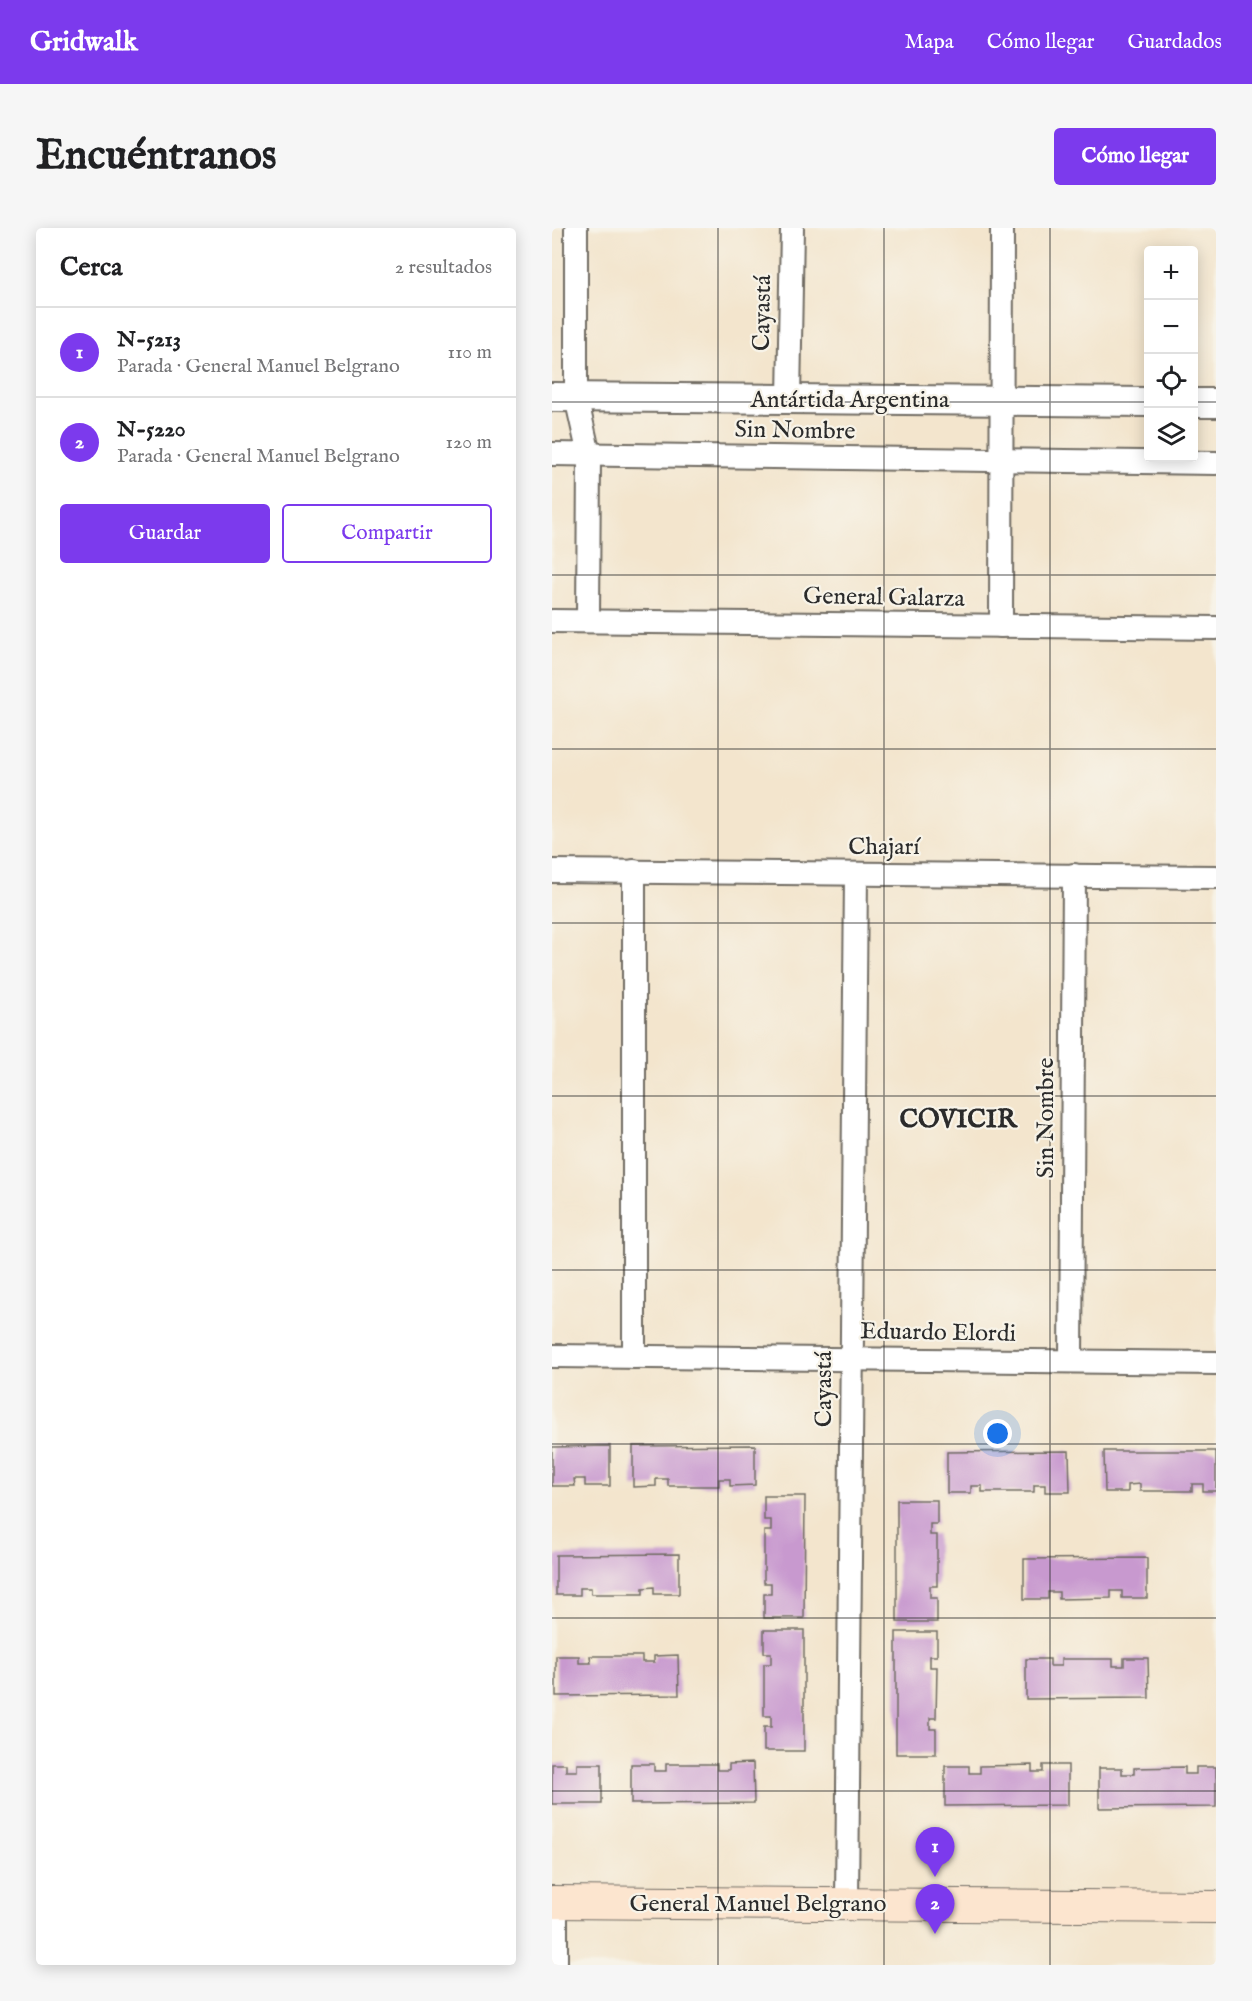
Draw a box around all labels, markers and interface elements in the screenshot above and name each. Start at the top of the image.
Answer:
text: Gridwalk [30,25,138,60]
text: Mapa [905,29,954,56]
text: Cómo llegar [987,29,1094,56]
text: Guardados [1127,29,1222,56]
button: Cómo llegar [1054,128,1216,185]
text: Encuéntranos [36,130,277,183]
map controls [1144,246,1198,462]
button: + [1144,246,1198,300]
text: Cerca [60,251,122,284]
text: 2 resultados [395,255,492,280]
street label: Cayastá [747,274,779,351]
button: − [1144,300,1198,354]
text: N-5213 [117,326,181,354]
text: 1 [76,340,83,365]
text: 110 m [448,340,492,365]
text: Parada · General Manuel Belgrano [117,354,400,379]
button: locate [1144,354,1198,408]
street label: Antártida Argentina [750,385,950,416]
button: layers [1144,408,1198,462]
street label: Sin Nombre [734,414,856,448]
text: N-5220 [117,416,186,444]
text: 2 [75,430,84,455]
text: 120 m [446,430,492,455]
text: Parada · General Manuel Belgrano [117,444,400,469]
button: Guardar [60,504,270,563]
button: Compartir [282,504,492,563]
street label: General Galarza [803,581,966,615]
street label: Chajarí [848,832,921,863]
street label: Sin Nombre [1031,1058,1062,1178]
district label: COVICIR [899,1103,1018,1136]
street label: Eduardo Elordi [860,1316,1016,1350]
street label: Cayastá [809,1350,840,1427]
your location [983,1419,1012,1448]
pin: 1 [916,1828,955,1877]
pin: 2 [916,1884,955,1934]
street label: General Manuel Belgrano [629,1889,887,1920]

